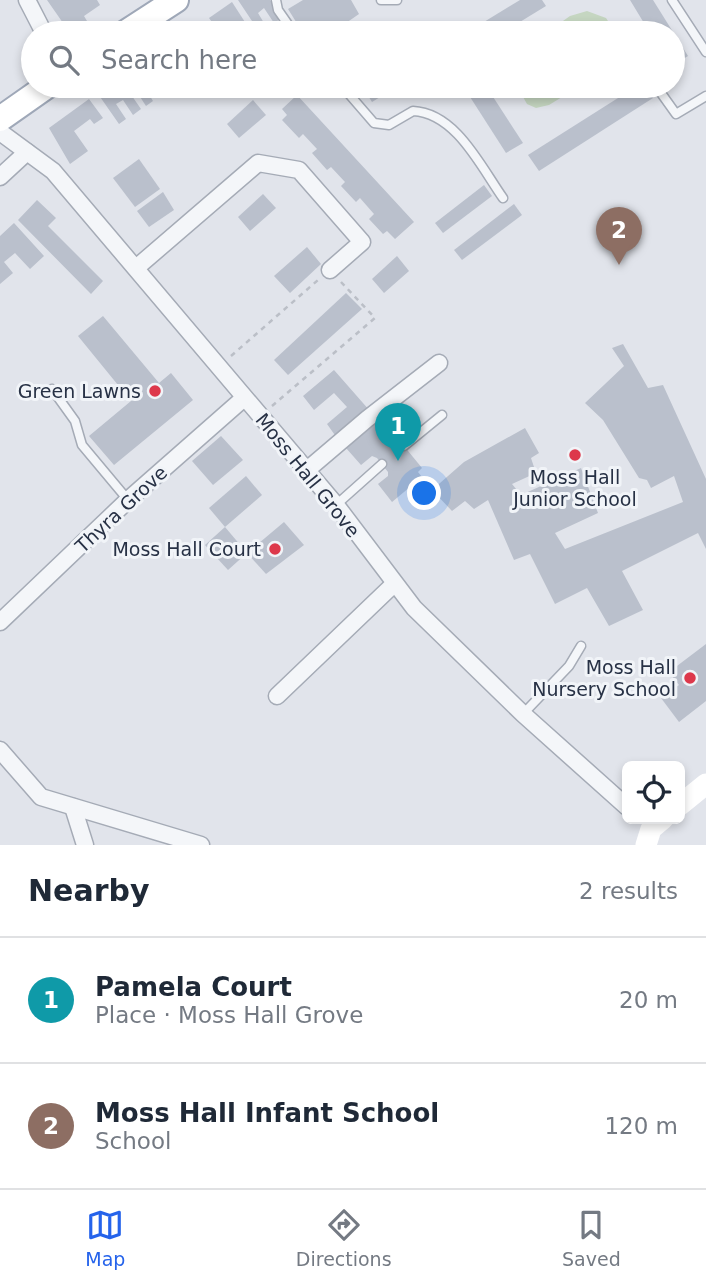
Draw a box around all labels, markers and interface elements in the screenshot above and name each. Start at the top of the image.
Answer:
search box [21,21,685,98]
icon: search [45,41,83,79]
text: Search here [101,45,257,75]
pin: 2 [596,207,642,265]
place label: Green Lawns [18,380,141,402]
marker: Green Lawns [147,383,163,399]
pin: 1 [375,403,421,461]
street label: Moss Hall Grove [251,409,365,541]
marker: Moss Hall Junior School [567,447,583,463]
street label: Thyra Grove [70,461,171,558]
place label: Moss Hall Junior School [512,466,637,510]
your location [407,476,441,510]
place label: Moss Hall Court [112,538,261,560]
marker: Moss Hall Court [267,541,283,557]
place label: Moss Hall Nursery School [532,656,676,700]
marker: Moss Hall Nursery School [682,670,698,686]
map controls [622,761,685,824]
button: locate [622,761,685,824]
text: Nearby [28,873,150,908]
text: 2 results [579,878,678,904]
text: Pamela Court [95,972,292,1002]
text: 1 [43,987,59,1013]
text: 20 m [619,987,678,1013]
text: Place · Moss Hall Grove [95,1002,363,1028]
text: Moss Hall Infant School [95,1098,439,1128]
text: 2 [43,1113,59,1139]
text: 120 m [604,1113,678,1139]
text: School [95,1128,171,1154]
tab: Map [85,1206,125,1270]
tab: Directions [296,1206,392,1270]
tab: Saved [562,1206,621,1270]

